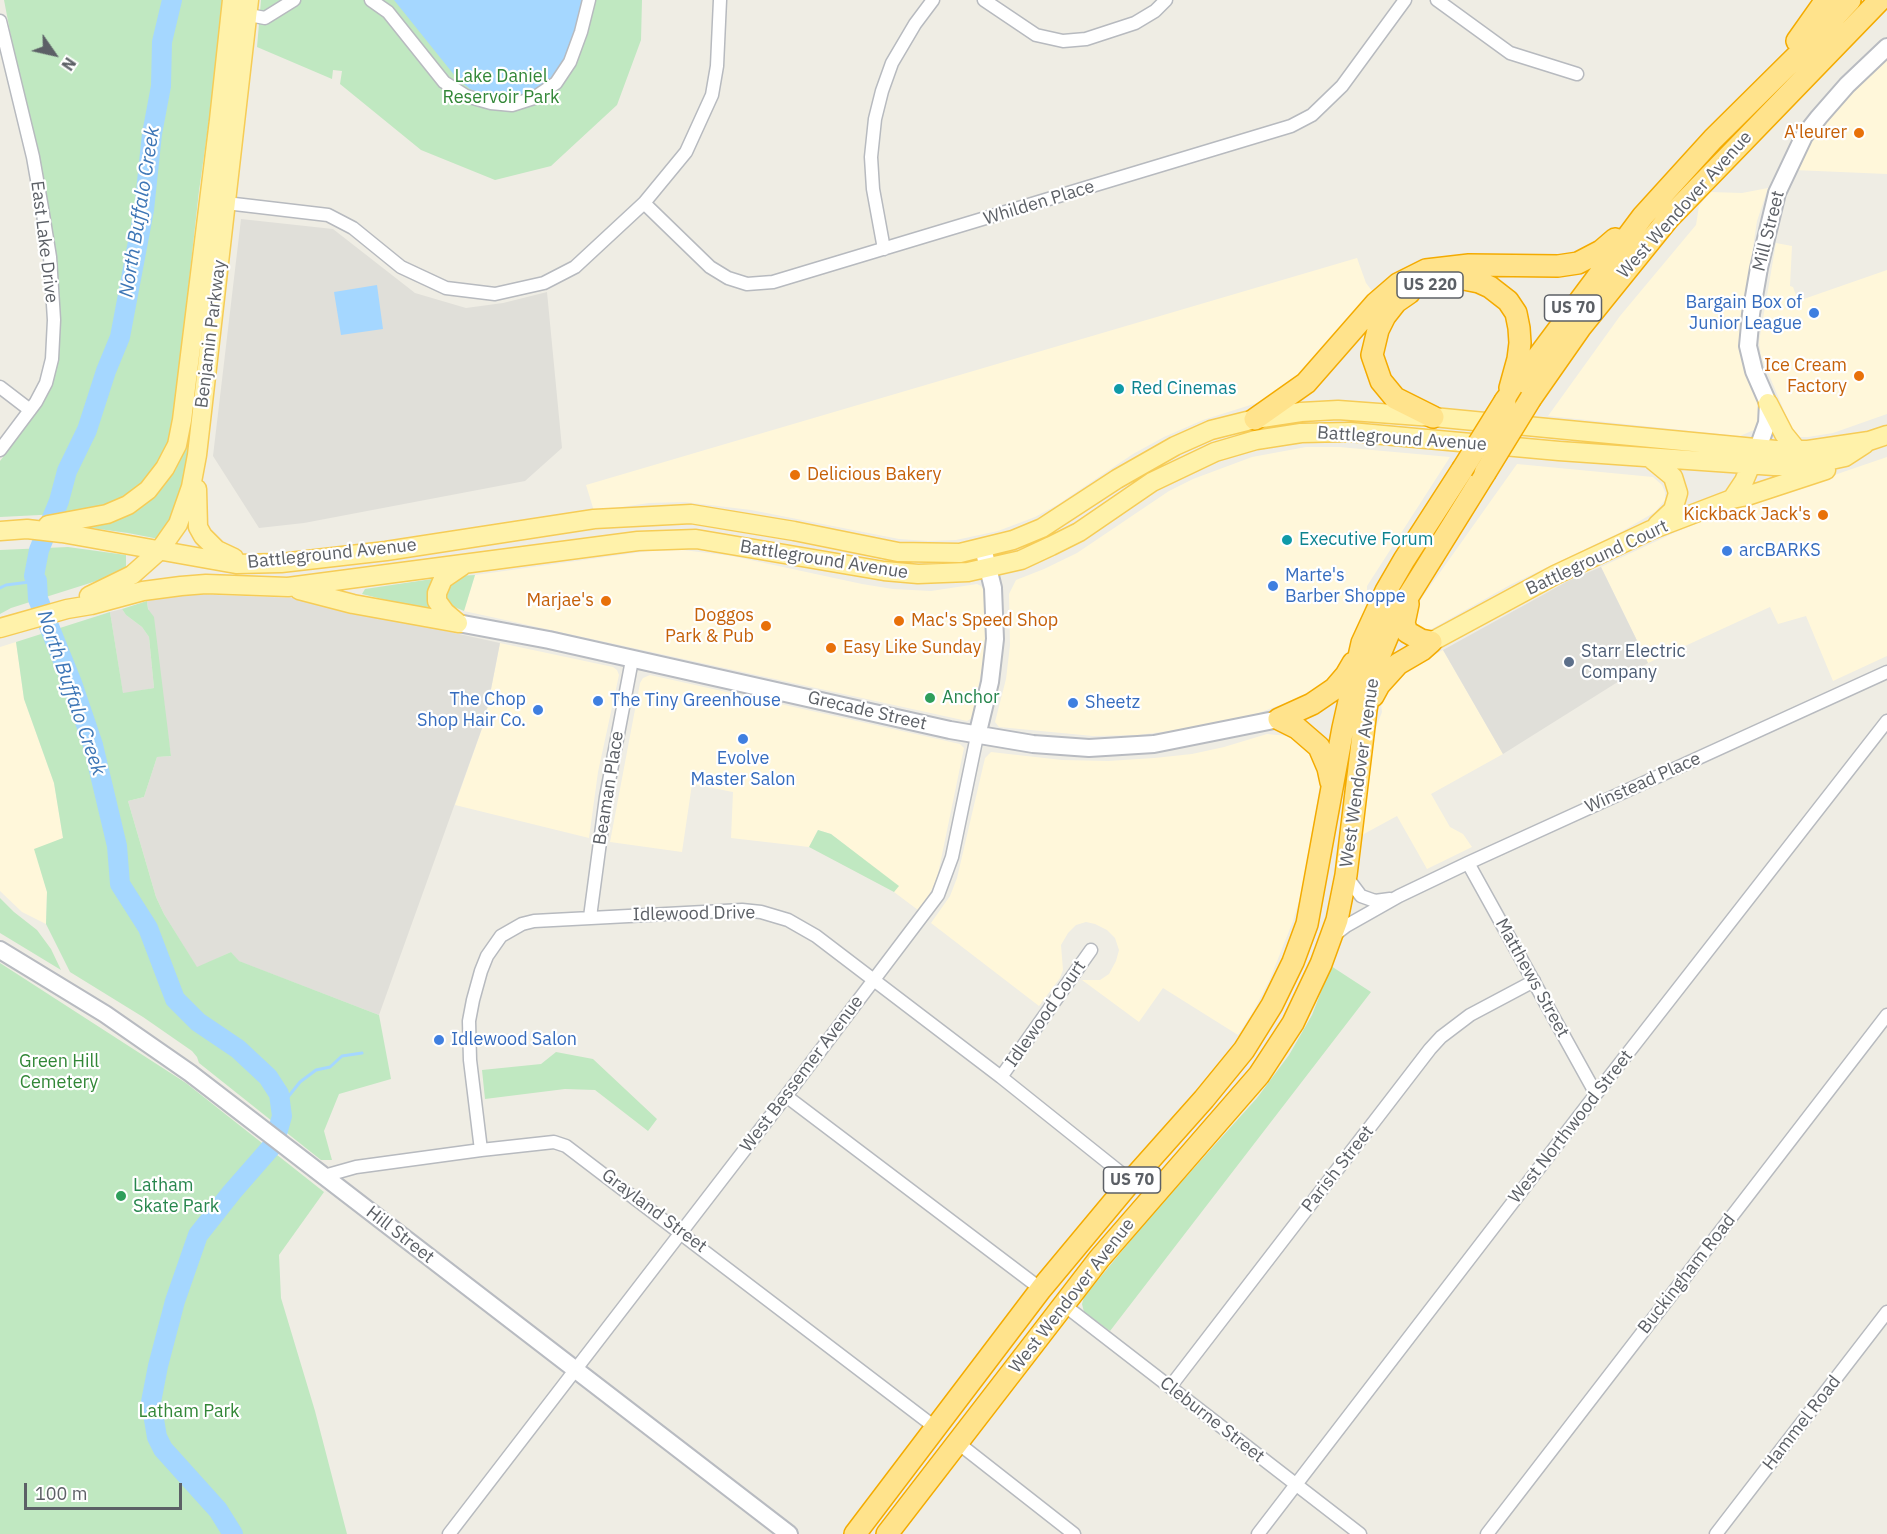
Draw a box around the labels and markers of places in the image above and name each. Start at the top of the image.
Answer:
place label: A'leurer [1784,122,1847,144]
marker: A'leurer [1852,126,1866,140]
place label: Bargain Box of Junior League [1686,292,1802,334]
marker: Bargain Box of Junior League [1807,306,1821,320]
place label: Ice Cream Factory [1764,355,1847,398]
marker: Ice Cream Factory [1852,369,1866,383]
place label: Red Cinemas [1131,378,1237,400]
marker: Red Cinemas [1112,382,1126,396]
place label: Delicious Bakery [807,464,941,486]
marker: Delicious Bakery [788,468,802,482]
place label: Kickback Jack's [1683,504,1811,526]
marker: Kickback Jack's [1816,508,1830,522]
place label: Executive Forum [1299,529,1433,551]
marker: Executive Forum [1280,533,1294,547]
place label: arcBARKS [1739,540,1821,562]
marker: arcBARKS [1720,544,1734,558]
place label: Marte's Barber Shoppe [1285,565,1406,608]
marker: Marte's Barber Shoppe [1266,579,1280,593]
place label: Marjae's [526,590,594,612]
marker: Marjae's [599,594,613,608]
place label: Doggos Park & Pub [665,605,754,648]
place label: Mac's Speed Shop [911,610,1058,632]
marker: Mac's Speed Shop [892,614,906,628]
marker: Doggos Park & Pub [759,619,773,633]
place label: Easy Like Sunday [843,637,981,659]
marker: Easy Like Sunday [824,641,838,655]
place label: Starr Electric Company [1581,641,1686,684]
marker: Starr Electric Company [1562,655,1576,669]
place label: Anchor [942,687,1000,709]
place label: The Chop Shop Hair Co. [417,689,526,732]
place label: The Tiny Greenhouse [610,690,781,712]
marker: Anchor [923,691,937,705]
place label: Sheetz [1085,692,1140,714]
marker: The Tiny Greenhouse [591,694,605,708]
marker: Sheetz [1066,696,1080,710]
marker: The Chop Shop Hair Co. [531,703,545,717]
marker: Evolve Master Salon [736,732,750,746]
place label: Evolve Master Salon [690,748,796,790]
place label: Idlewood Salon [451,1029,577,1051]
marker: Idlewood Salon [432,1033,446,1047]
place label: Latham Skate Park [133,1175,219,1218]
marker: Latham Skate Park [114,1189,128,1203]

